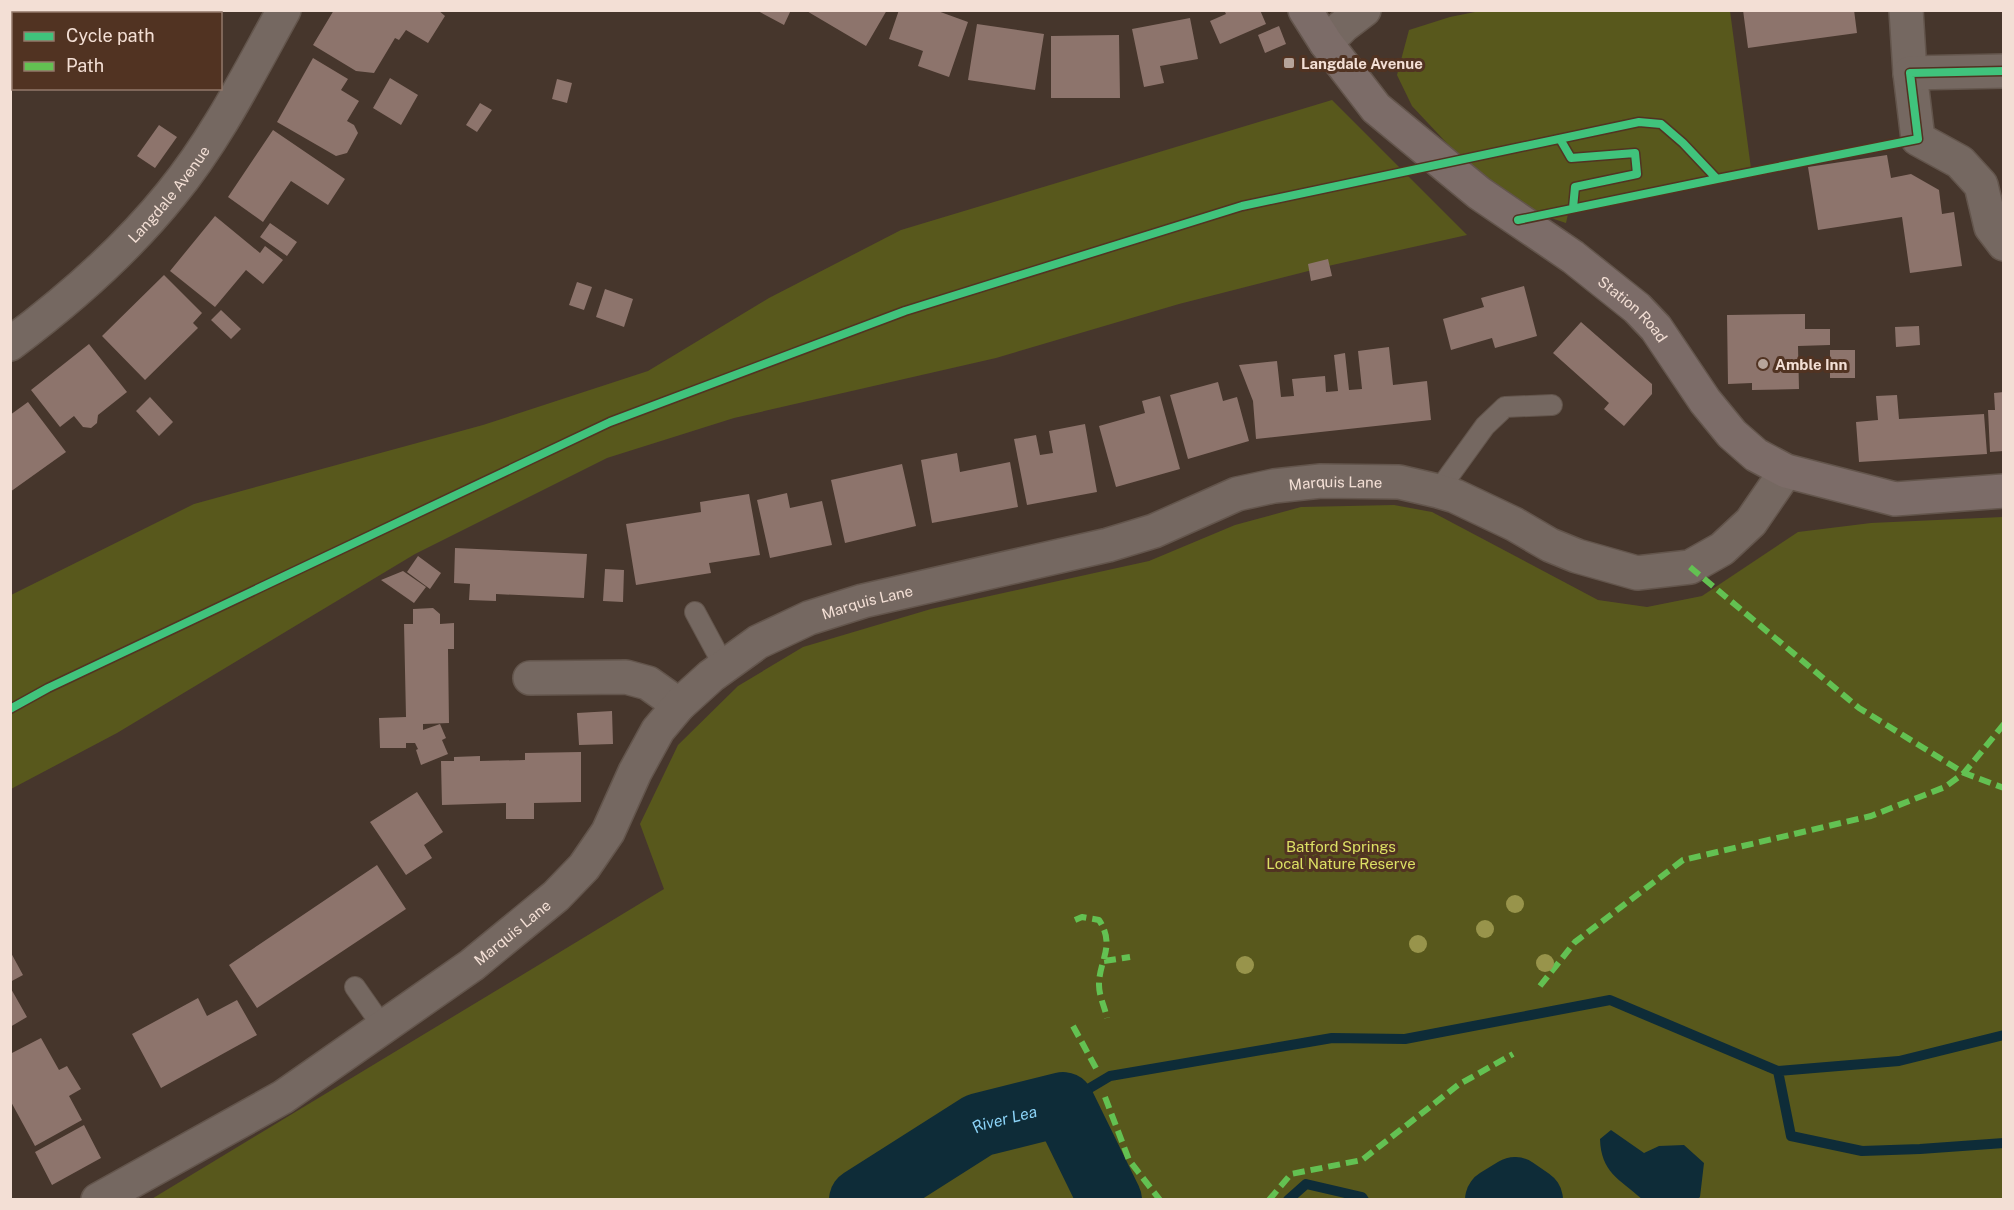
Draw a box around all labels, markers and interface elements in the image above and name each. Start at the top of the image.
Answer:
legend [12,12,222,90]
text: Cycle path [66,25,155,46]
text: Path [66,55,104,76]
place label: Langdale Avenue [1301,55,1423,72]
marker: Langdale Avenue [1282,56,1296,70]
street label: Langdale Avenue [124,142,212,246]
street label: Station Road [1595,272,1671,345]
place label: Amble Inn [1775,356,1847,373]
marker: Amble Inn [1756,357,1770,371]
street label: Marquis Lane [1288,472,1382,493]
street label: Marquis Lane [819,581,914,622]
park label: Batford Springs Local Nature Reserve [1266,838,1416,872]
street label: Marquis Lane [470,896,554,969]
water label: River Lea [968,1101,1039,1137]

